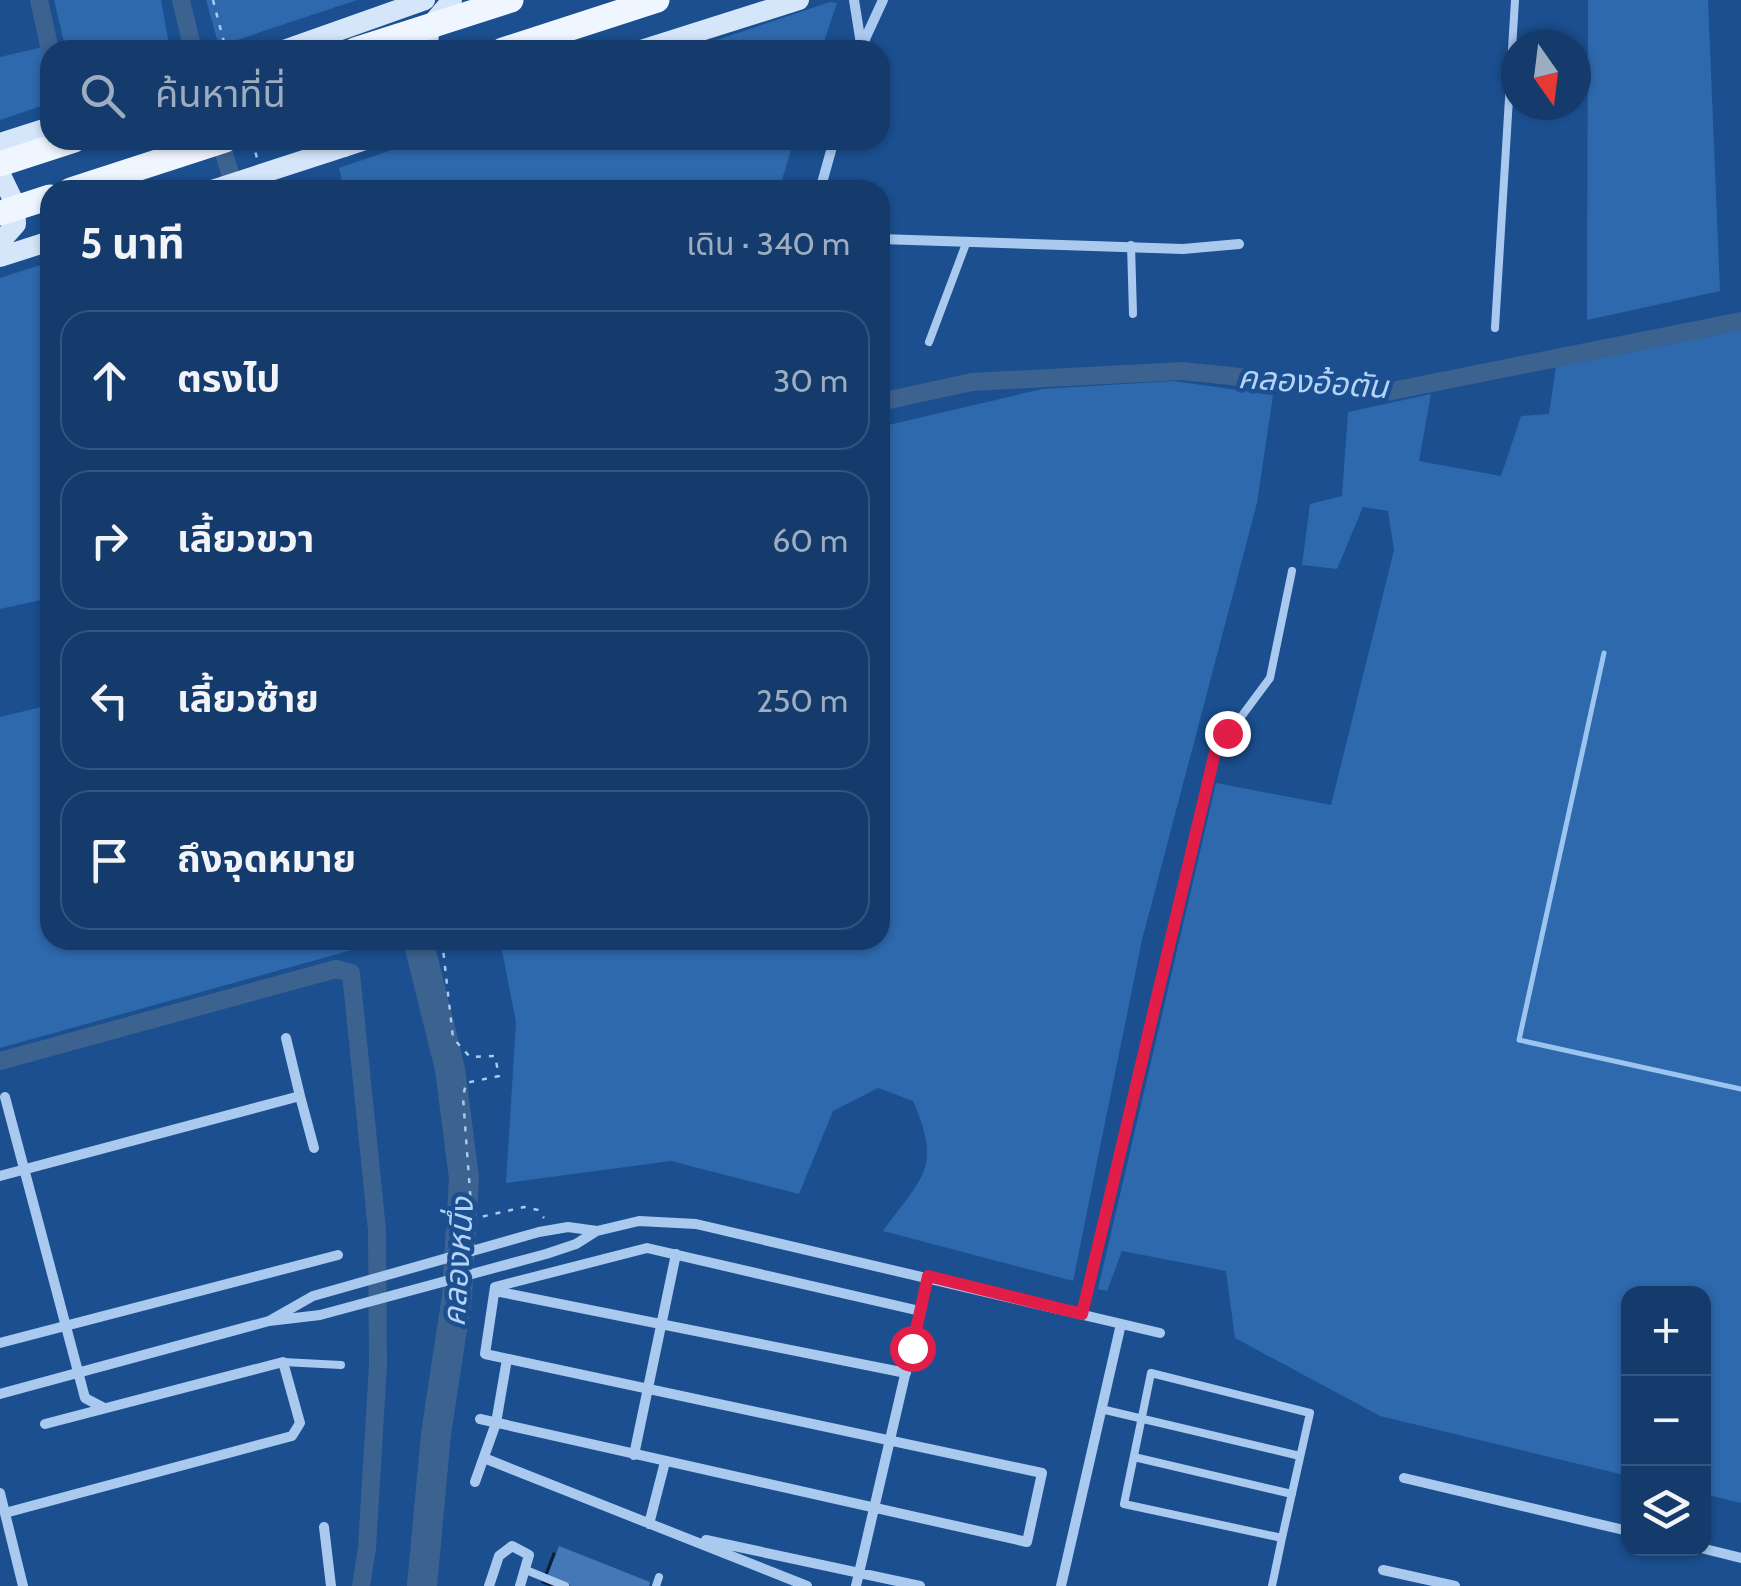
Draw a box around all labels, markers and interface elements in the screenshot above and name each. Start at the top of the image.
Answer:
north arrow [1501,30,1591,120]
search box [40,40,890,150]
icon: search [75,68,130,123]
text: ค้นหาที่นี่ [155,70,286,117]
text: 5 นาที [80,217,184,269]
text: เดิน · 340 m [686,224,850,263]
icon: ahead [82,353,137,408]
text: ตรงไป [177,355,280,402]
water label: คลองอ้อตัน [1237,357,1392,406]
text: 30 m [773,361,848,400]
icon: right [82,513,137,568]
text: เลี้ยวขวา [177,515,314,562]
text: 60 m [772,521,848,560]
icon: left [82,673,137,728]
text: เลี้ยวซ้าย [177,675,319,722]
text: 250 m [756,681,848,720]
route end [1205,711,1251,757]
icon: arrive [82,833,137,888]
text: ถึงจุดหมาย [177,835,356,882]
water label: คลองหนึ่ง [432,1194,482,1328]
map controls [1621,1286,1711,1556]
button: + [1621,1286,1711,1376]
route start [890,1326,936,1372]
button: − [1621,1376,1711,1466]
button: layers [1621,1466,1711,1556]

